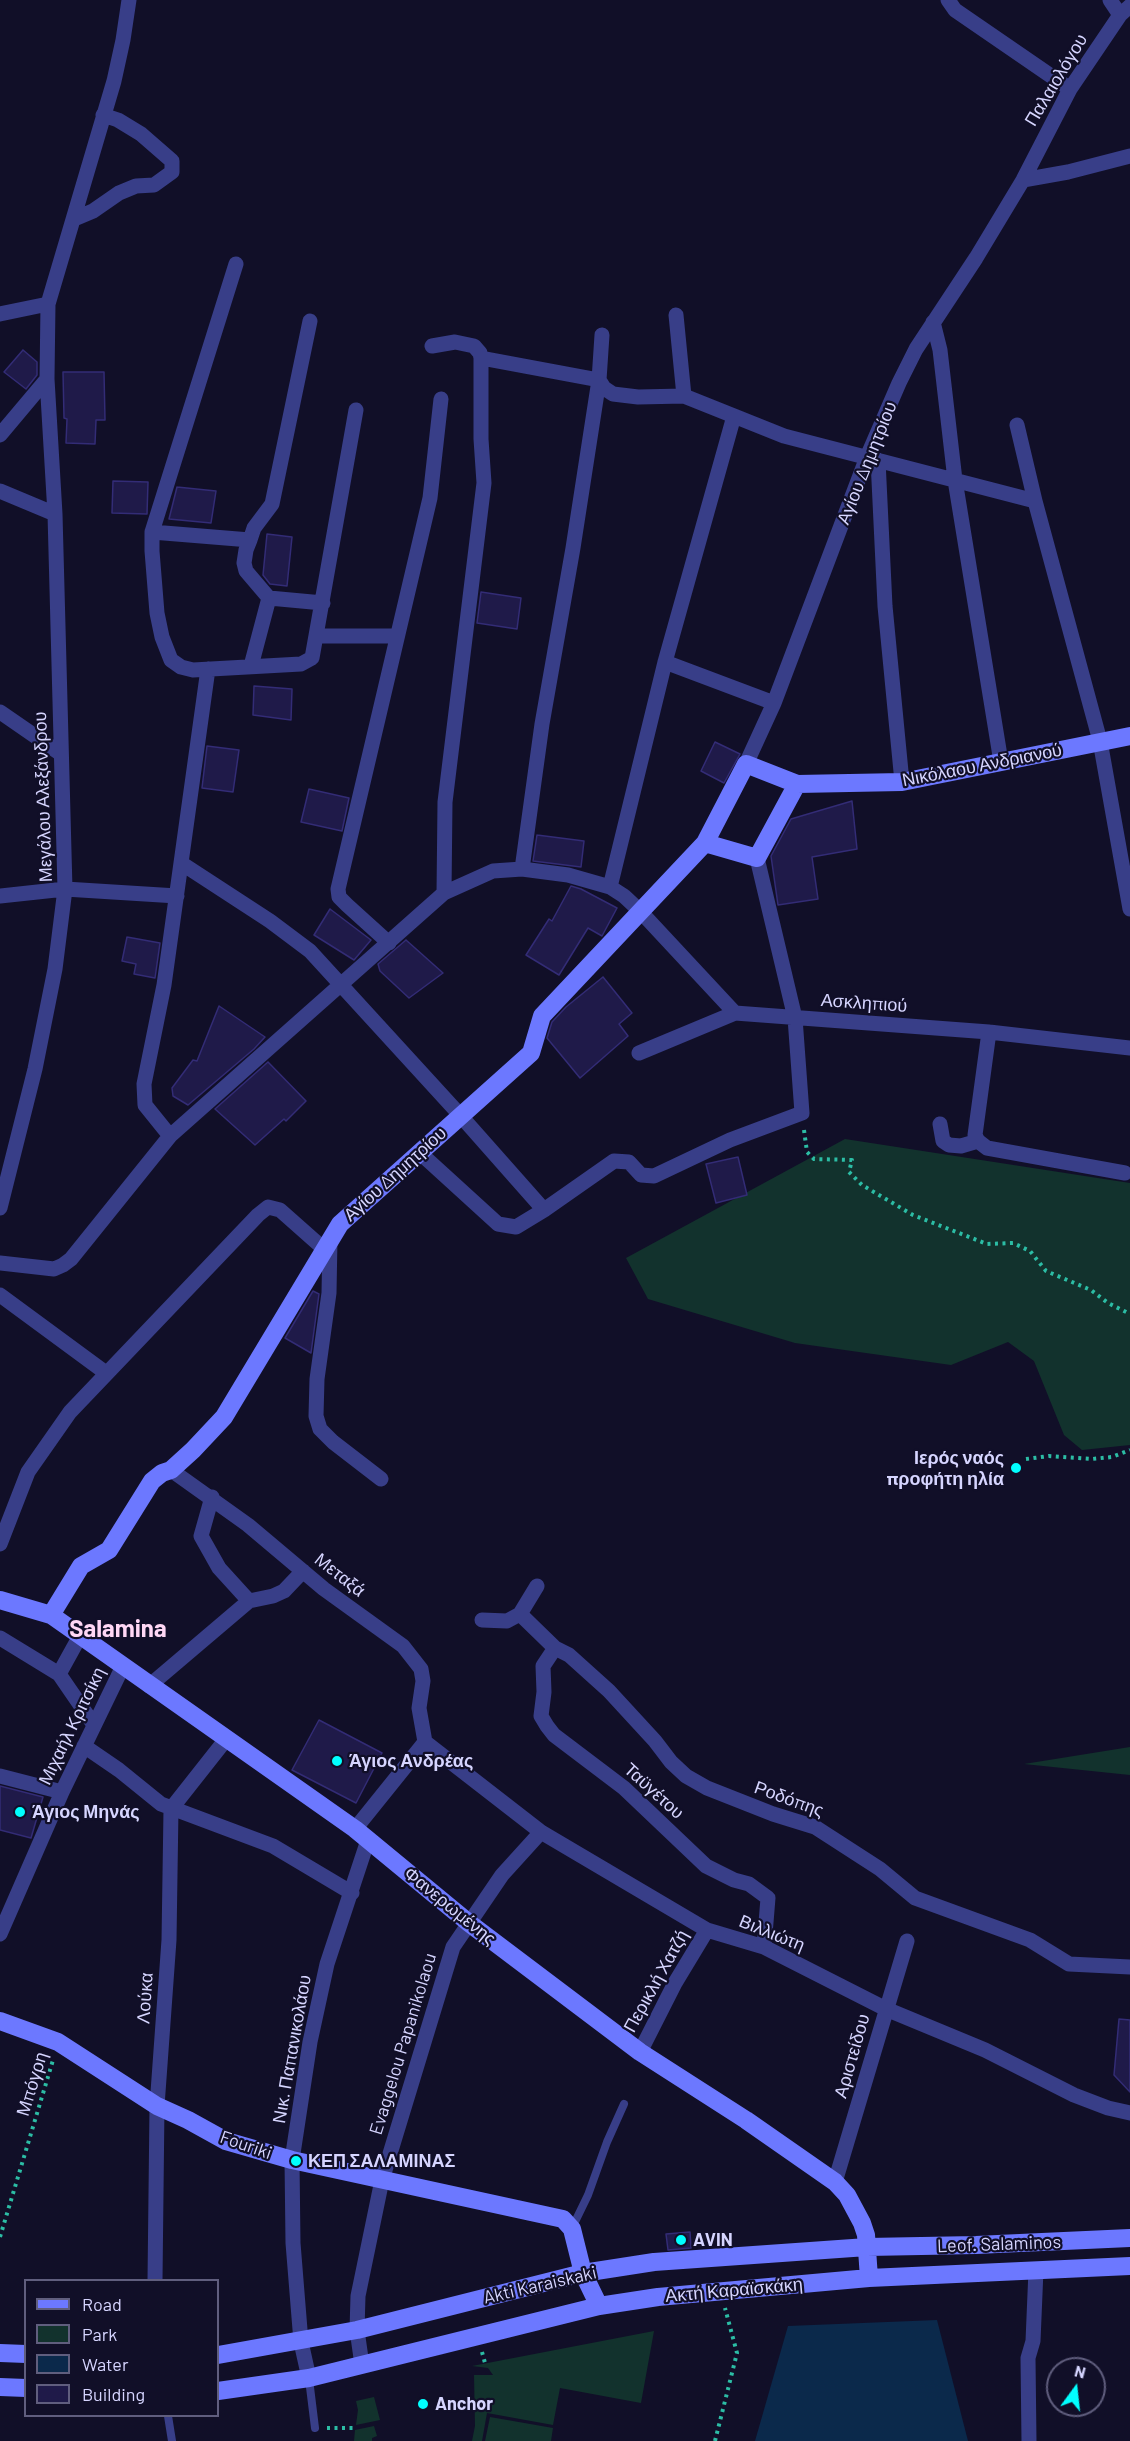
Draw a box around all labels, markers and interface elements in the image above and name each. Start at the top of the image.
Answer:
street label: Παλαιολόγου [1020,30,1092,130]
street label: Αγίου Δημητρίου [833,398,901,528]
street label: Μεγάλου Αλεξάνδρου [29,711,57,883]
street label: Νικόλαου Ανδριανού [900,739,1064,791]
street label: Ασκληπιού [820,989,908,1017]
street label: Αγίου Δημητρίου [339,1122,451,1226]
place label: Ιερός ναός προφήτη ηλία [886,1447,1004,1490]
marker: Ιερός ναός προφήτη ηλία [1009,1461,1023,1475]
street label: Μεταξά [310,1549,370,1601]
district label: Salamina [69,1615,167,1643]
street label: Μιχαήλ Κριτσίκη [34,1664,110,1788]
place label: Άγιος Ανδρέας [349,1750,473,1772]
marker: Άγιος Ανδρέας [330,1754,344,1768]
street label: Ταϋγέτου [620,1759,688,1823]
street label: Ροδόπης [751,1776,827,1822]
place label: Άγιος Μηνάς [32,1801,140,1823]
marker: Άγιος Μηνάς [13,1805,27,1819]
street label: Φανερωμένης [400,1862,500,1950]
street label: Βιλλιώτη [736,1910,808,1956]
street label: Περικλή Χατζή [619,1926,693,2036]
street label: Evaggelou Papanikolaou [365,1950,441,2138]
street label: Λούκα [132,1972,158,2024]
street label: Νικ. Παπανικολάου [268,1973,316,2125]
street label: Αριστείδου [830,2012,874,2100]
street label: Μπόγρη [12,2049,52,2119]
street label: Fouriki [217,2126,275,2164]
place label: ΚΕΠ ΣΑΛΑΜΙΝΑΣ [308,2150,455,2172]
marker: ΚΕΠ ΣΑΛΑΜΙΝΑΣ [289,2154,303,2168]
place label: AVIN [693,2229,733,2251]
street label: Leof. Salaminos [937,2231,1061,2257]
marker: AVIN [674,2233,688,2247]
street label: Akti Karaiskaki [481,2261,599,2309]
street label: Ακτή Καραϊσκάκη [664,2273,804,2307]
legend [24,2279,219,2417]
text: Road [82,2293,122,2315]
text: Park [82,2323,117,2345]
text: Water [82,2353,129,2375]
north arrow [1046,2357,1106,2417]
text: N [1073,2361,1088,2382]
text: Building [82,2383,145,2405]
place label: Anchor [435,2393,493,2415]
marker: Anchor [416,2397,430,2411]

